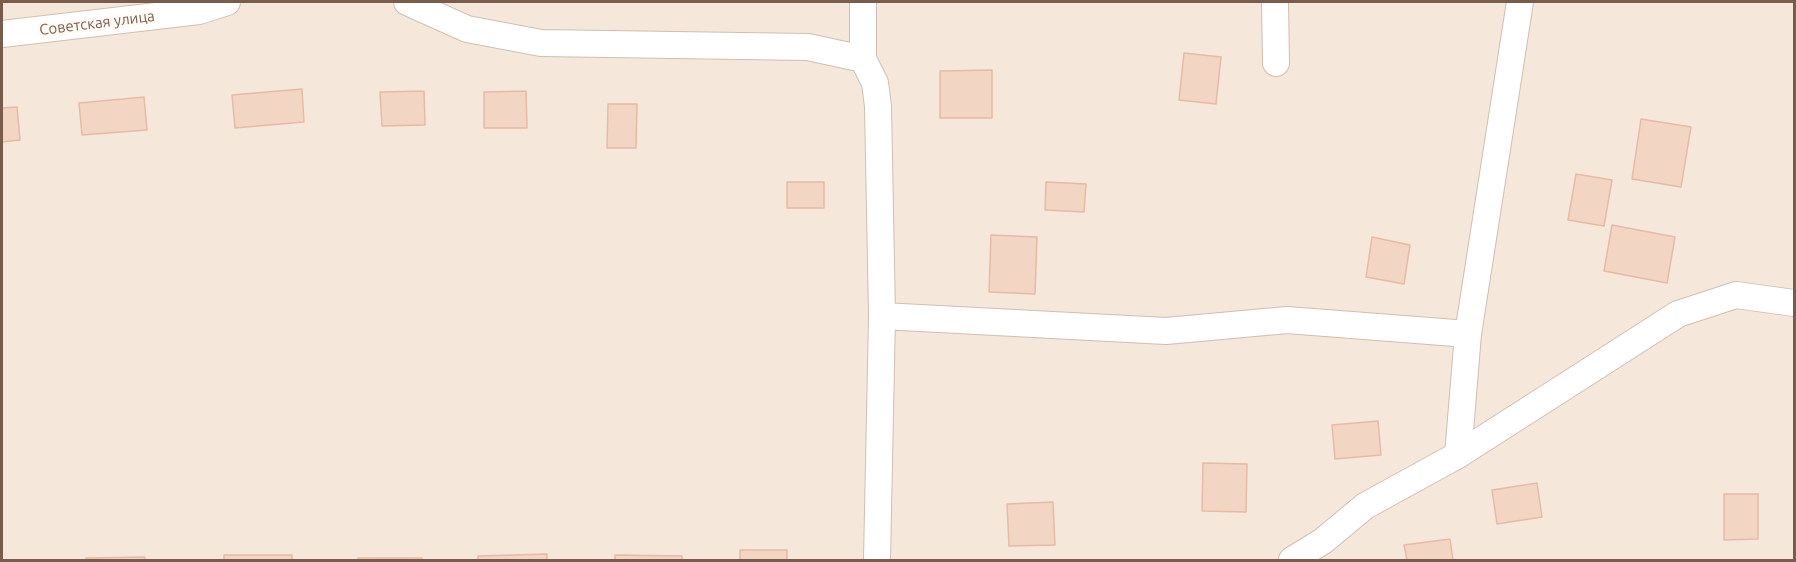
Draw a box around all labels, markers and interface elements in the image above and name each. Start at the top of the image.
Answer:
street label: Советская улица [38,7,156,39]

